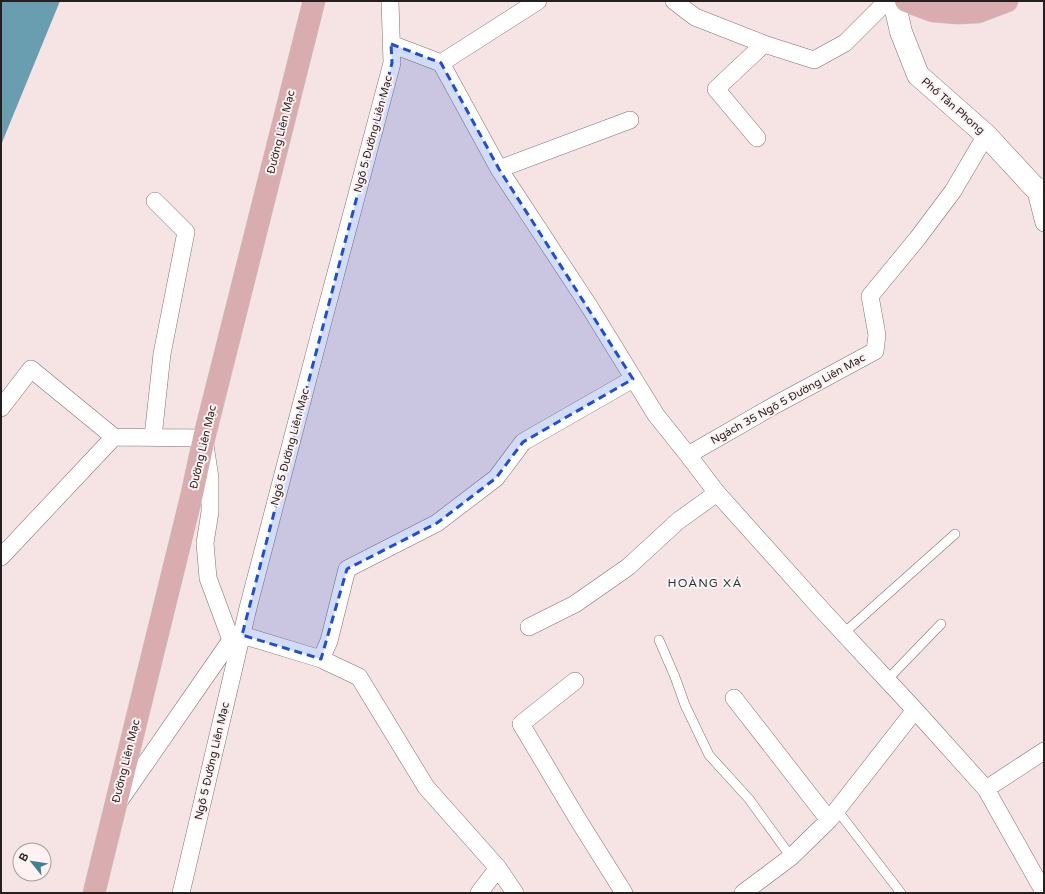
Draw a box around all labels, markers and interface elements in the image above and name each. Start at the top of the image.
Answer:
street label: Ngõ 5 Đường Liên Mạc [351,74,395,194]
street label: Phố Tân Phong [919,75,987,137]
street label: Đường Liên Mạc [264,89,298,175]
street label: Ngách 35 Ngõ 5 Đường Liên Mạc [708,351,868,447]
street label: Ngõ 5 Đường Liên Mạc [268,387,312,507]
street label: Đường Liên Mạc [187,404,219,490]
district label: HOÀNG XÁ [668,576,742,590]
street label: Ngõ 5 Đường Liên Mạc [192,701,232,821]
street label: Đường Liên Mạc [109,718,143,804]
north arrow [12,842,52,882]
text: B [16,850,31,864]

